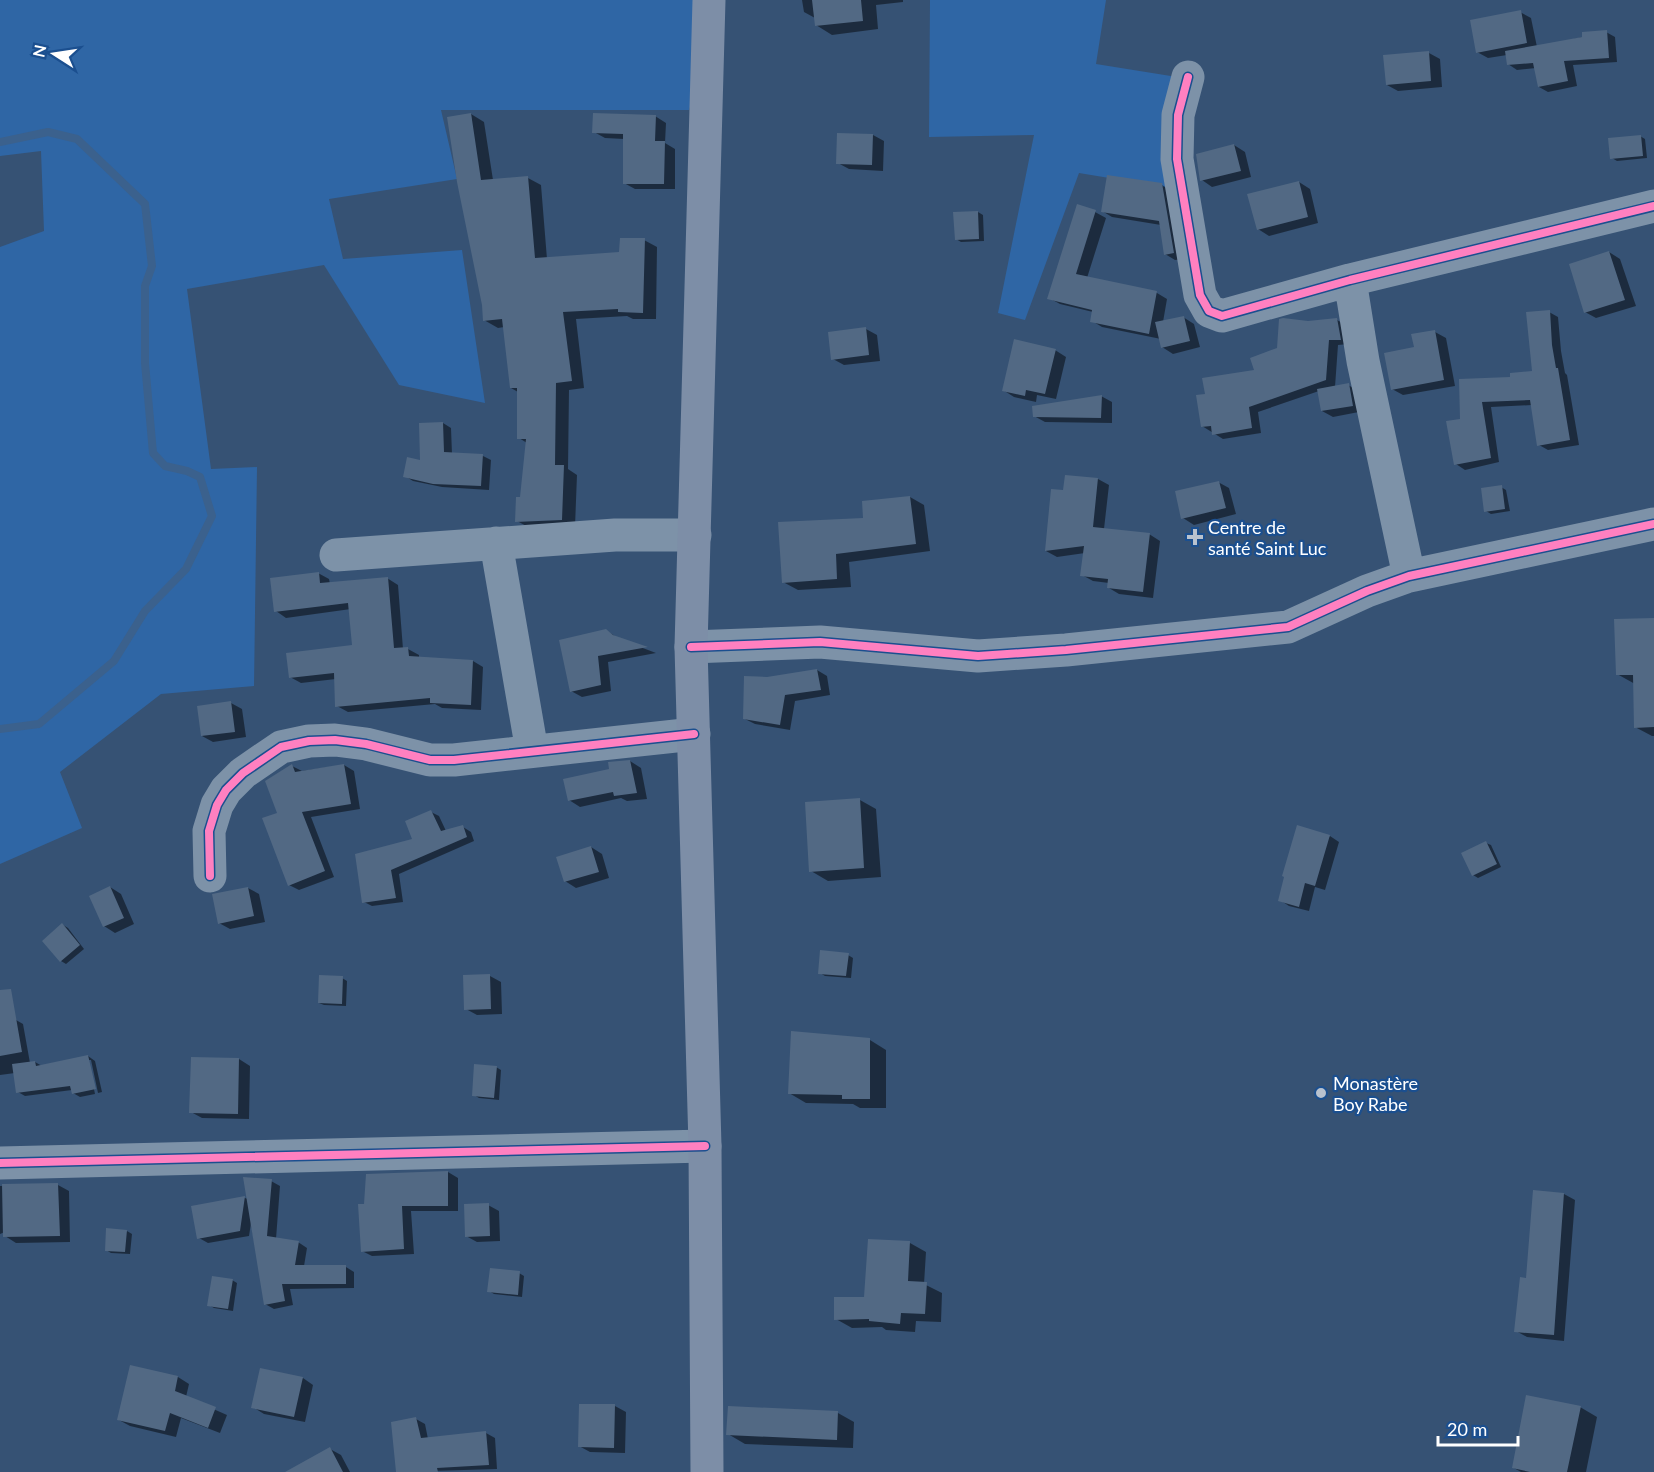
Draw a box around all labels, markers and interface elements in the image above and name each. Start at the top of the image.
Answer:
north arrow [24,24,84,84]
text: N [28,43,49,59]
place label: Centre de santé Saint Luc [1208,516,1327,559]
marker: Centre de santé Saint Luc [1186,528,1204,546]
place label: Monastère Boy Rabe [1333,1072,1418,1115]
marker: Monastère Boy Rabe [1314,1086,1328,1100]
scale bar [1438,1409,1518,1447]
text: 20 m [1447,1418,1487,1440]

